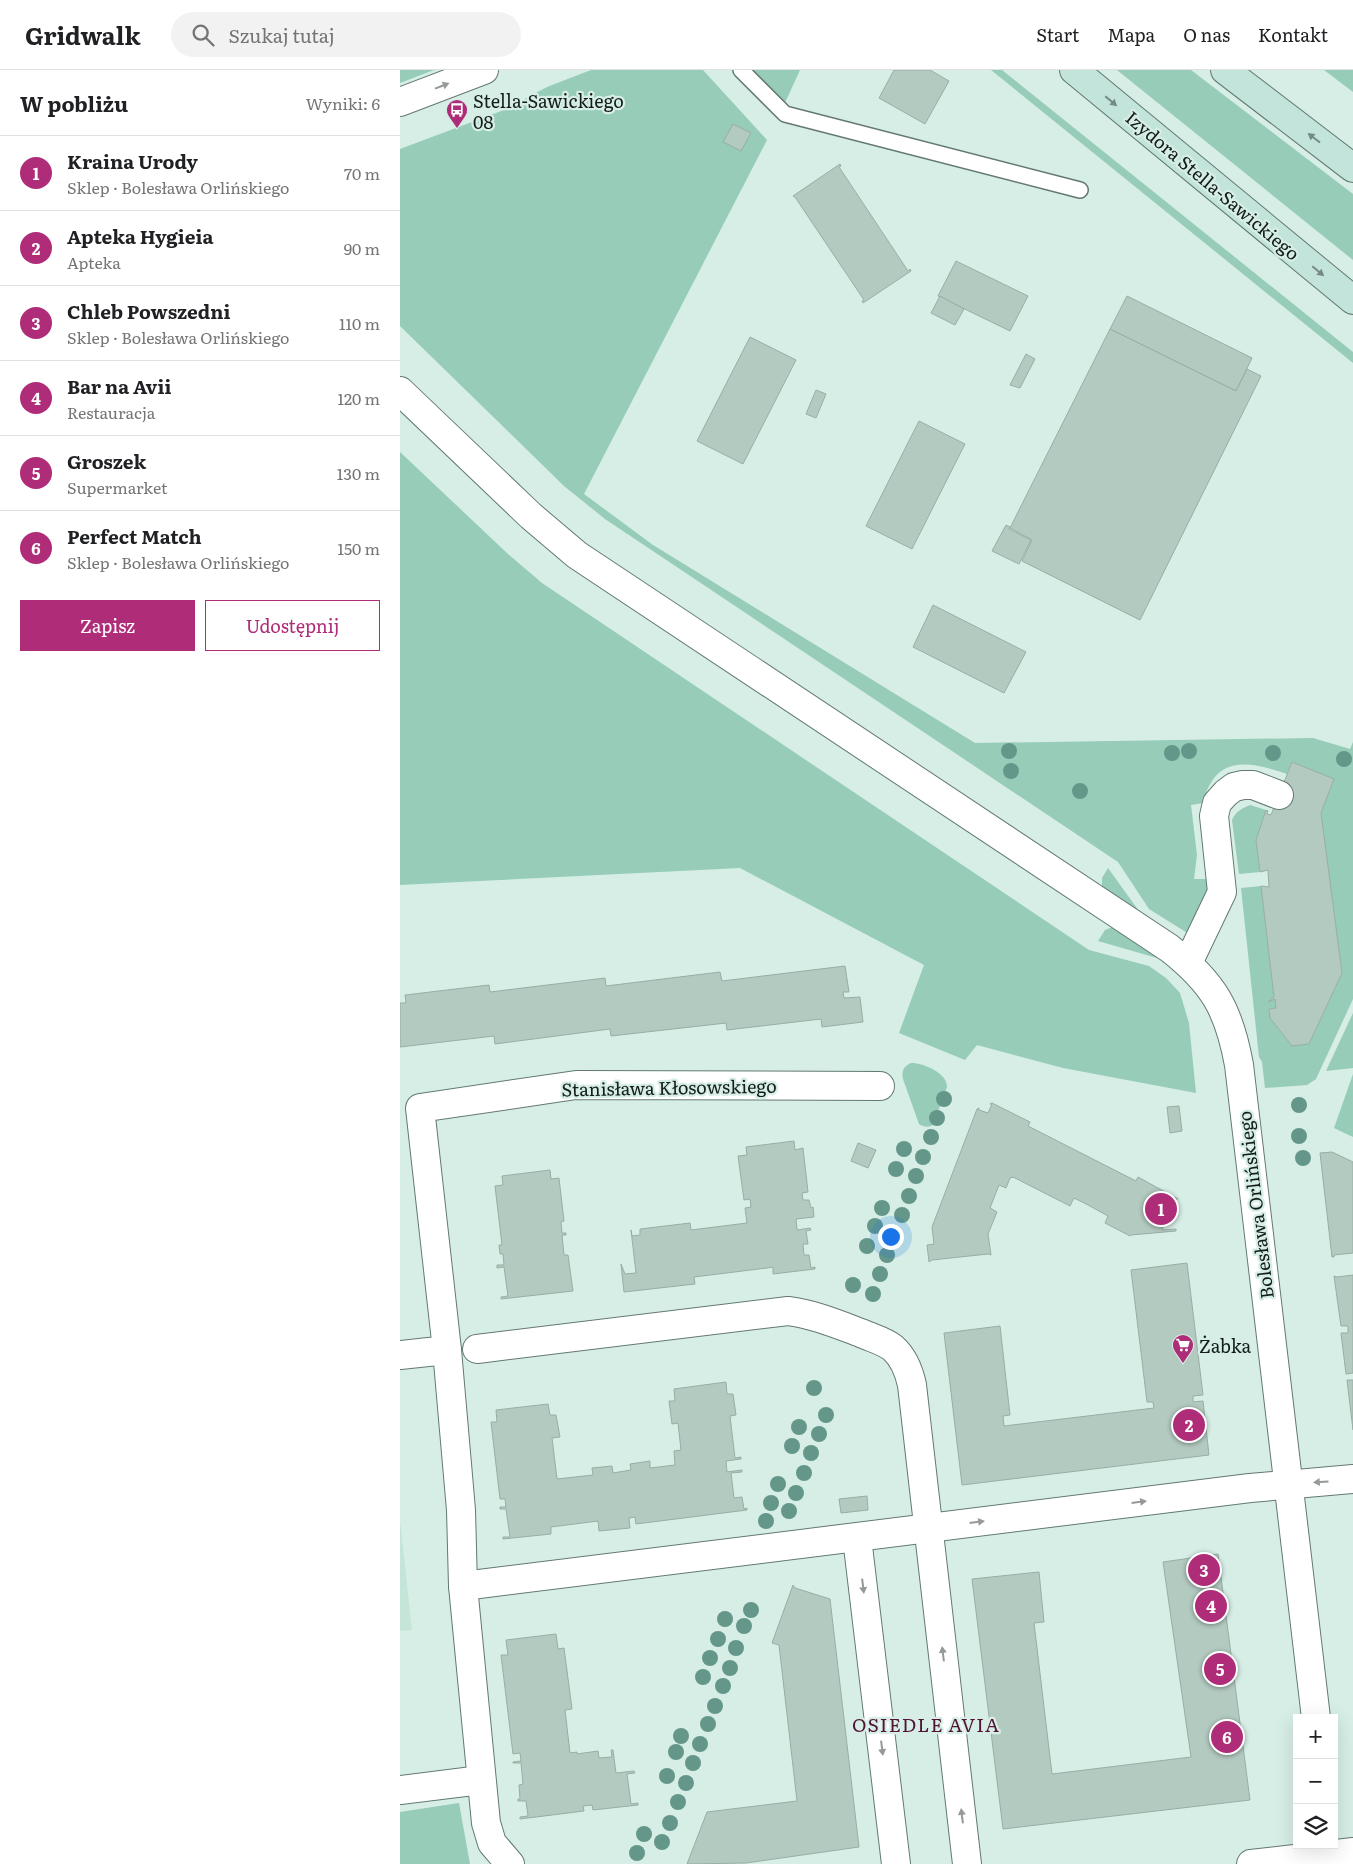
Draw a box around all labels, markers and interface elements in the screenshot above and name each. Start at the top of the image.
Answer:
search box [171,12,521,57]
text: Gridwalk [25,17,141,52]
icon: search [189,21,217,49]
text: Szukaj tutaj [229,21,335,49]
text: Start [1036,21,1079,48]
text: Mapa [1107,21,1155,48]
text: O nas [1183,21,1230,48]
text: Kontakt [1258,21,1328,48]
one-way arrow [435,82,450,90]
text: W pobliżu [20,87,128,118]
place label: Stella-Sawickiego 08 [473,87,624,135]
text: Wyniki: 6 [306,91,380,115]
one-way arrow [1105,95,1117,107]
bus stop icon: Stella-Sawickiego 08 [445,98,469,129]
street label: Izydora Stella-Sawickiego [1120,104,1306,266]
one-way arrow [1307,133,1321,143]
text: Kraina Urody [67,147,198,175]
text: 1 [33,161,39,185]
text: 70 m [344,161,380,185]
text: Sklep · Bolesława Orlińskiego [67,175,289,199]
text: Apteka Hygieia [67,222,213,250]
text: 2 [32,236,40,260]
text: 90 m [344,236,380,260]
text: Apteka [67,250,121,274]
one-way arrow [1311,266,1324,277]
text: Chleb Powszedni [67,297,230,325]
text: 3 [32,311,40,335]
text: 110 m [339,311,380,335]
text: Sklep · Bolesława Orlińskiego [67,325,289,349]
text: Bar na Avii [67,372,171,400]
text: 4 [31,386,41,410]
text: 120 m [337,386,380,410]
text: Restauracja [67,400,155,424]
text: Groszek [67,447,146,475]
text: 5 [32,461,40,485]
text: 130 m [337,461,380,485]
text: Supermarket [67,475,167,499]
text: Perfect Match [67,522,202,550]
text: 6 [31,536,41,560]
text: 150 m [337,536,380,560]
text: Sklep · Bolesława Orlińskiego [67,550,289,574]
button: Zapisz [20,600,195,651]
button: Udostępnij [205,600,380,651]
street label: Stanisława Kłosowskiego [561,1072,777,1102]
street label: Bolesława Orlińskiego [1230,1109,1280,1301]
pin: 1 [1145,1190,1177,1228]
your location [878,1224,904,1250]
place label: Żabka [1199,1332,1252,1359]
supermarket icon: Żabka [1171,1333,1195,1364]
pin: 2 [1173,1406,1205,1444]
one-way arrow [1312,1478,1328,1486]
one-way arrow [1131,1498,1147,1506]
one-way arrow [970,1518,986,1526]
pin: 3 [1188,1551,1220,1589]
one-way arrow [859,1579,867,1595]
pin: 4 [1195,1587,1227,1625]
one-way arrow [939,1646,947,1662]
pin: 5 [1204,1650,1236,1688]
district label: OSIEDLE AVIA [852,1710,1000,1738]
map controls [1293,1714,1338,1849]
button: + [1293,1714,1338,1759]
pin: 6 [1211,1718,1243,1756]
one-way arrow [878,1740,886,1756]
button: − [1293,1759,1338,1804]
button: layers [1293,1804,1338,1849]
one-way arrow [958,1807,966,1823]

